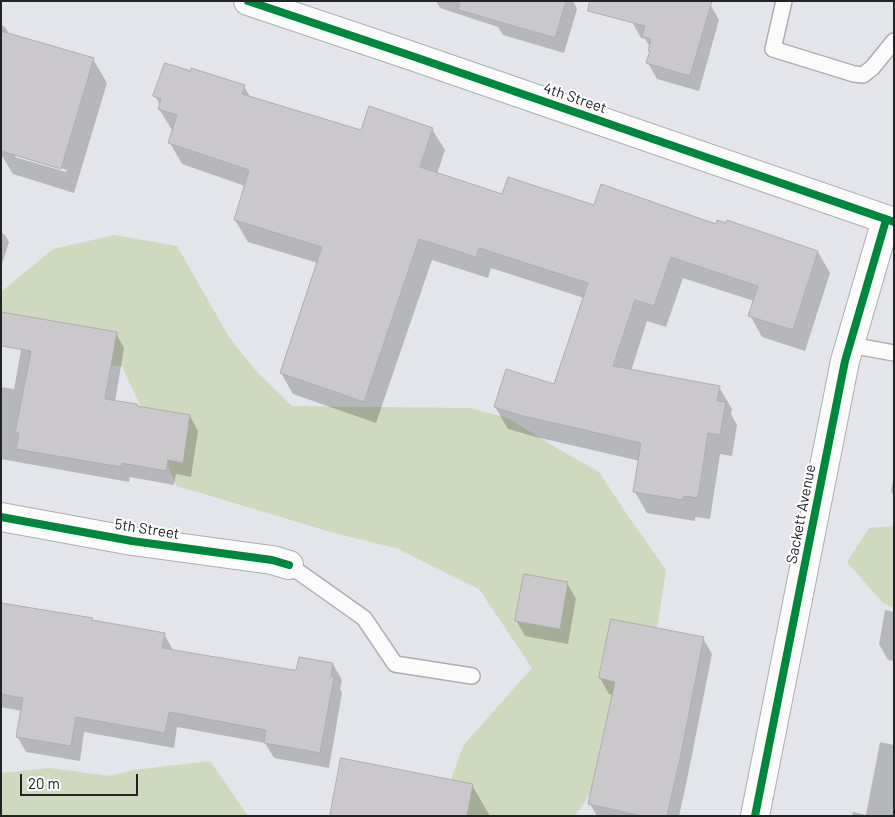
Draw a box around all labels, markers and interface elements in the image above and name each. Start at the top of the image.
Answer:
street label: 4th Street [541,79,609,117]
street label: Sackett Avenue [783,463,819,565]
street label: 5th Street [113,515,181,543]
scale bar [22,764,140,796]
text: 20 m [28,774,60,792]

